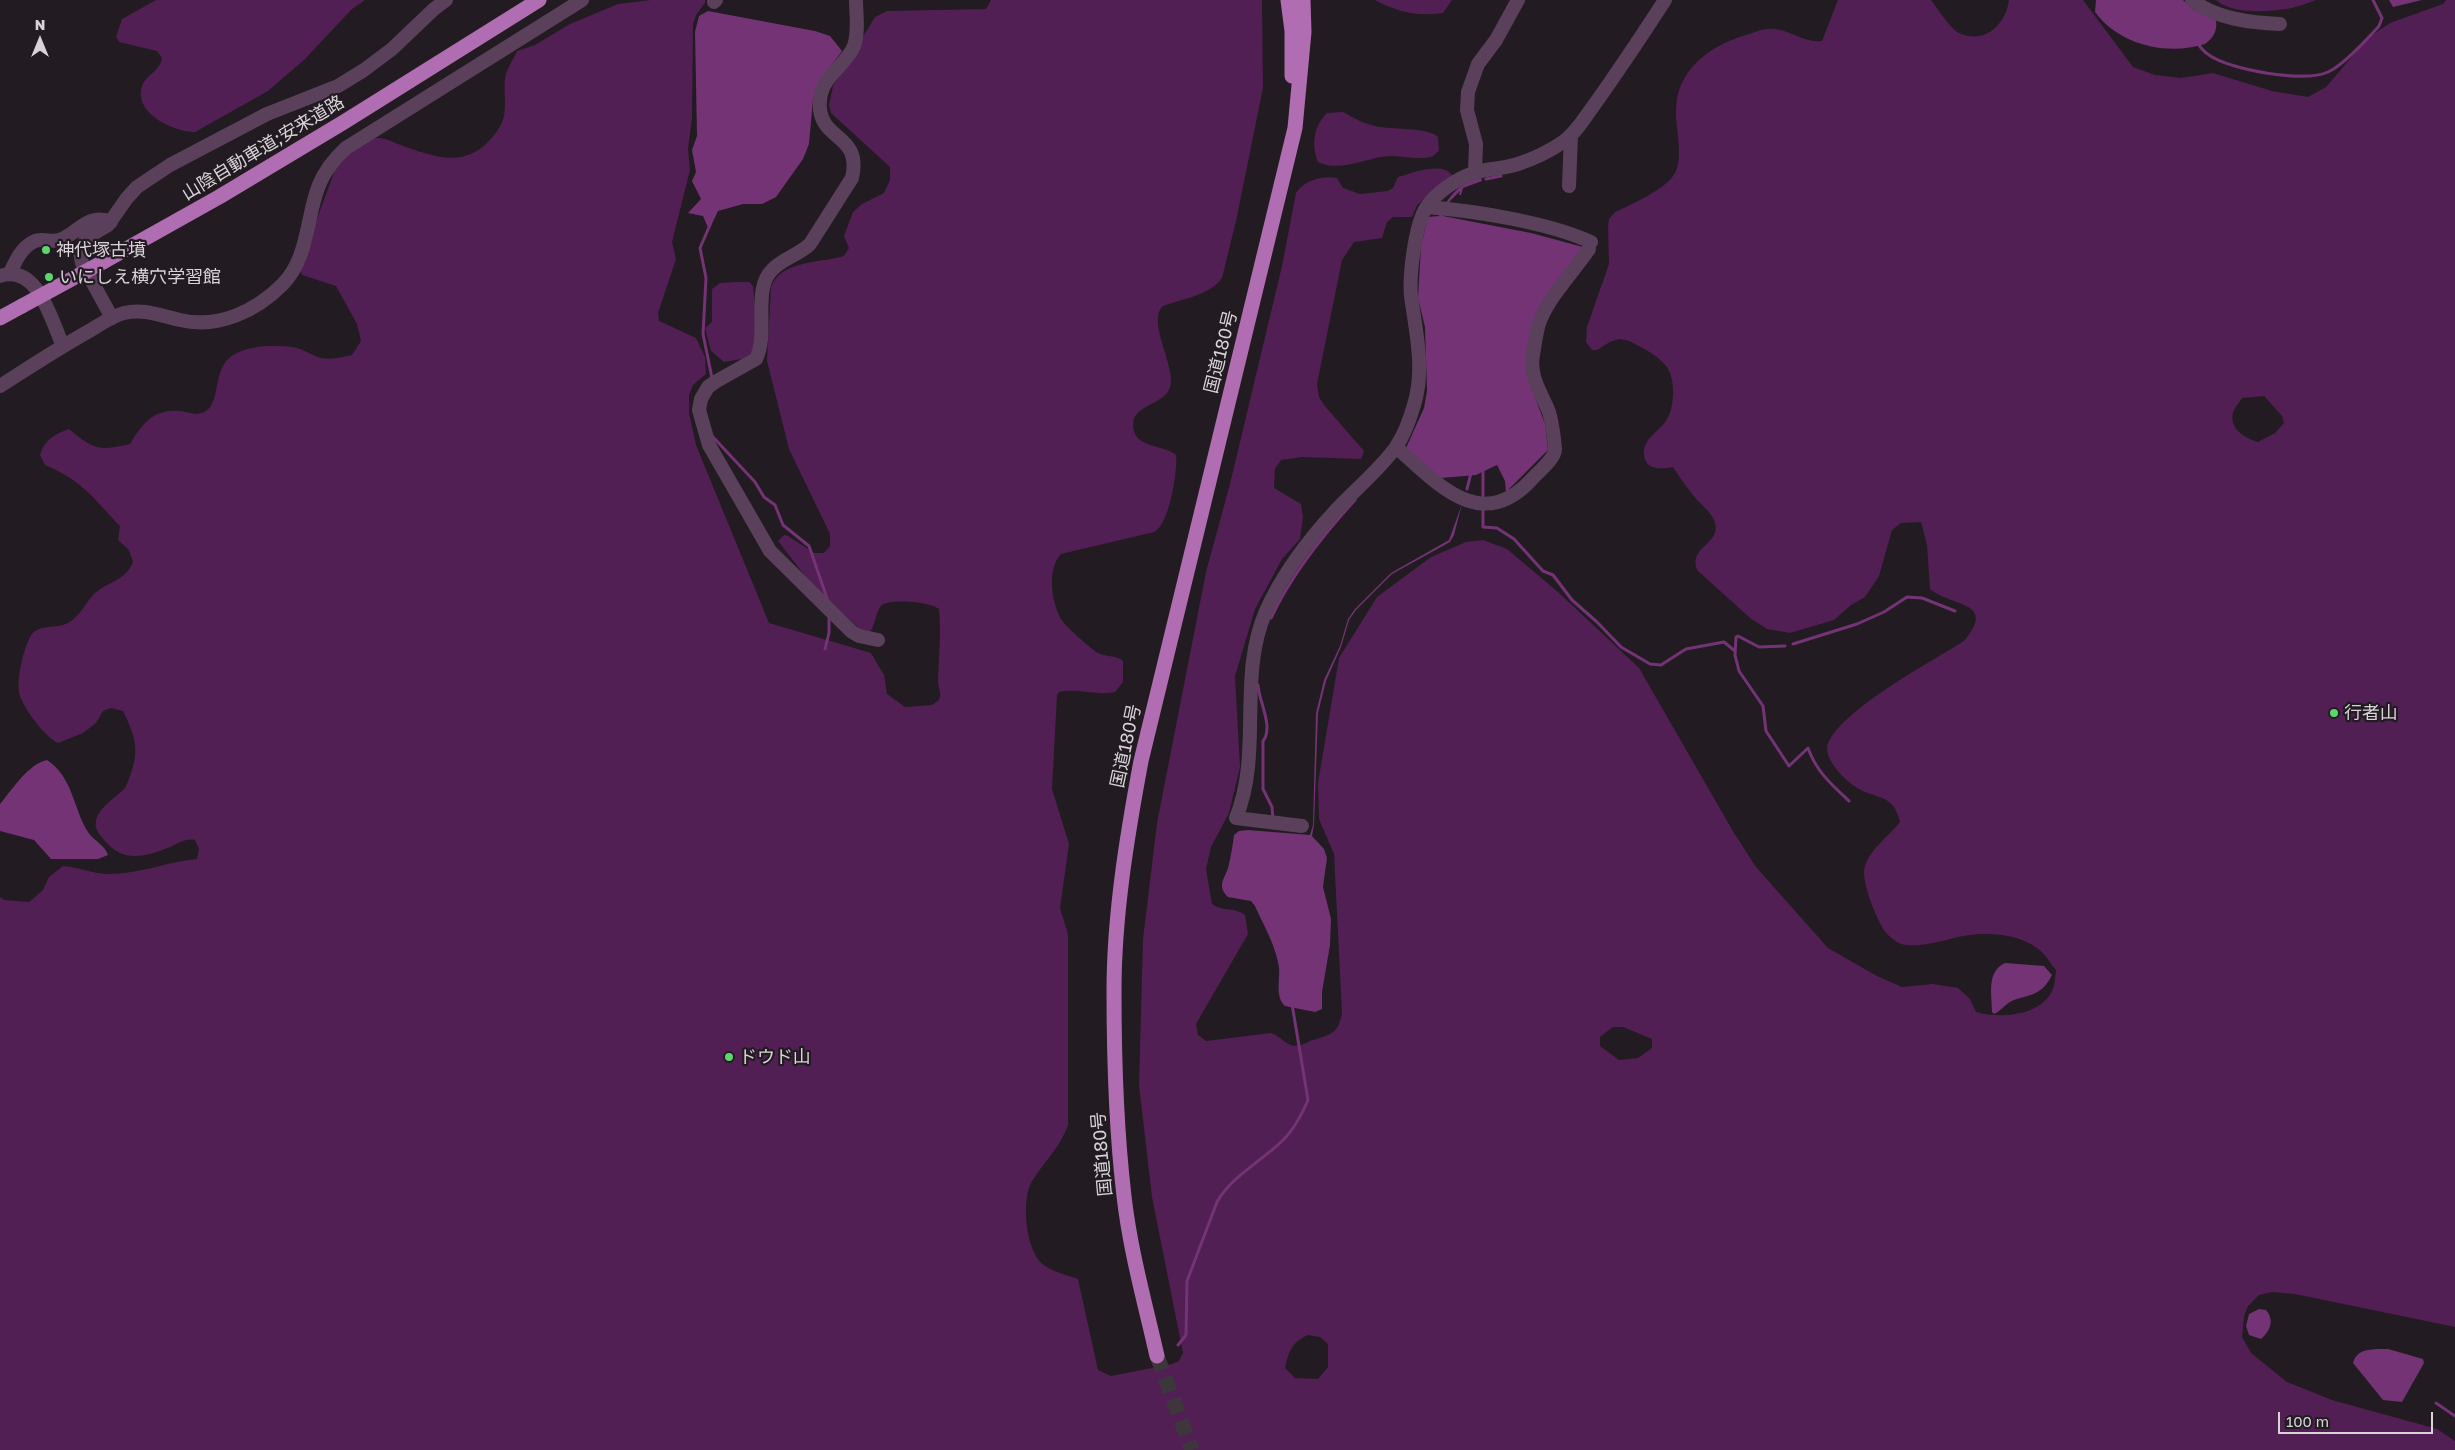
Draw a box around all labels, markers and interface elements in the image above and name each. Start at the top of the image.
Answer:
north arrow [15,15,65,65]
text: N [35,16,45,33]
street label: 山陰自動車道;安来道路 [178,91,348,205]
place label: 神代塚古墳 [56,239,146,261]
marker: 神代塚古墳 [40,244,52,256]
place label: いにしえ横穴学習館 [59,266,221,288]
marker: いにしえ横穴学習館 [43,271,55,283]
street label: 国道180号 [1200,308,1242,396]
street label: 国道180号 [1107,702,1145,790]
place label: 行者山 [2344,702,2398,724]
marker: 行者山 [2328,707,2340,719]
place label: ドウド山 [739,1046,811,1068]
marker: ドウド山 [723,1051,735,1063]
street label: 国道180号 [1088,1111,1116,1197]
scale bar [2280,1402,2435,1434]
text: 100 m [2286,1412,2329,1430]

